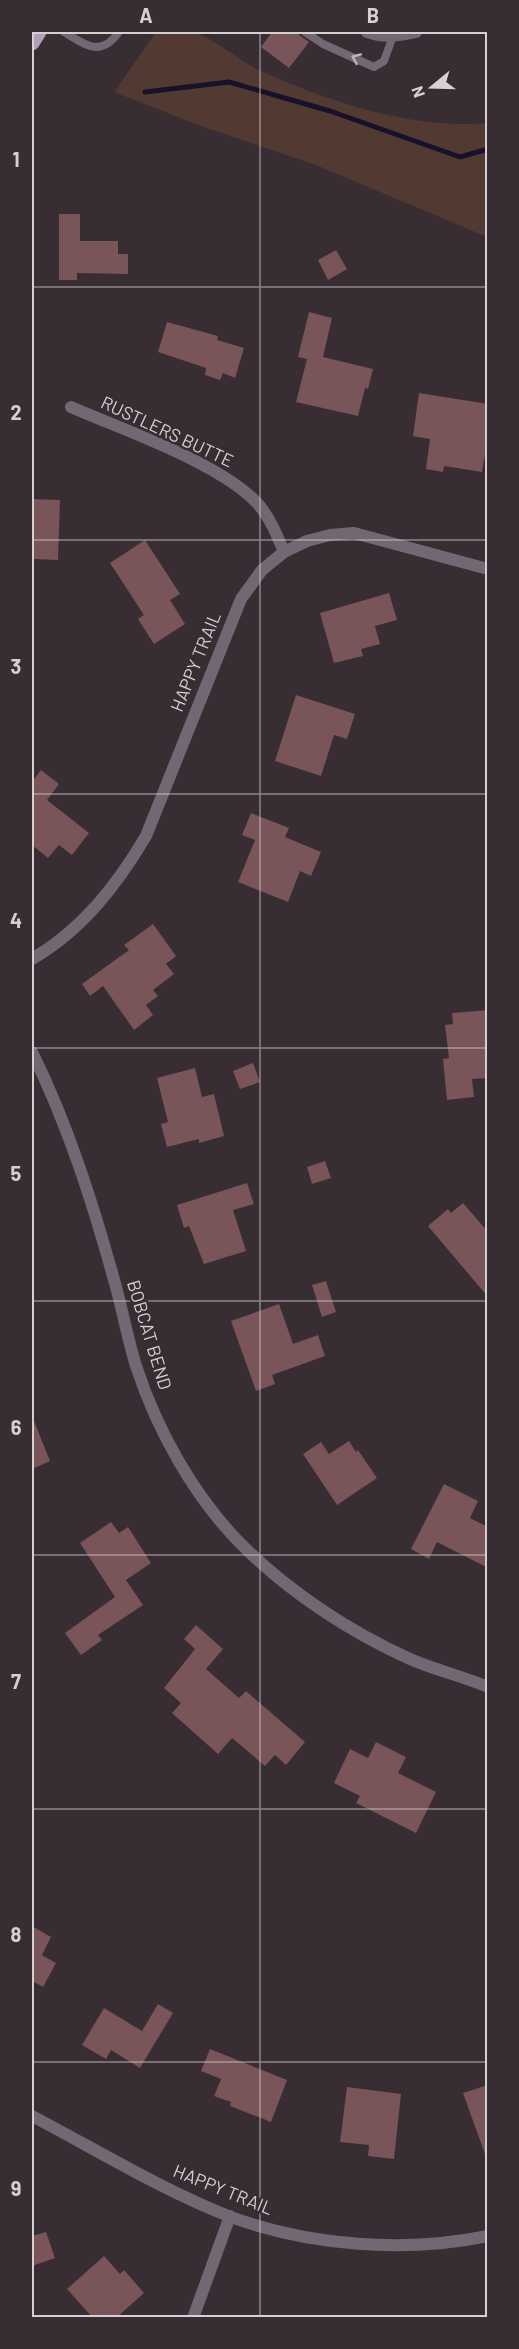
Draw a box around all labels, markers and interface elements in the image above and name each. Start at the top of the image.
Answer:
text: A [139,3,153,27]
text: B [367,3,379,27]
one-way arrow [352,54,363,66]
north arrow [402,57,462,117]
text: N [407,84,428,100]
text: 1 [12,147,20,171]
street label: RUSTLERS BUTTE [98,391,237,471]
text: 2 [10,400,22,424]
street label: HAPPY TRAIL [165,609,225,715]
text: 3 [11,654,21,678]
text: 4 [10,908,22,932]
text: 5 [11,1161,22,1185]
street label: BOBCAT BEND [123,1277,177,1392]
text: 6 [11,1415,22,1439]
text: 7 [11,1669,21,1693]
text: 8 [11,1922,22,1946]
street label: HAPPY TRAIL [170,2159,276,2219]
text: 9 [11,2176,21,2200]

